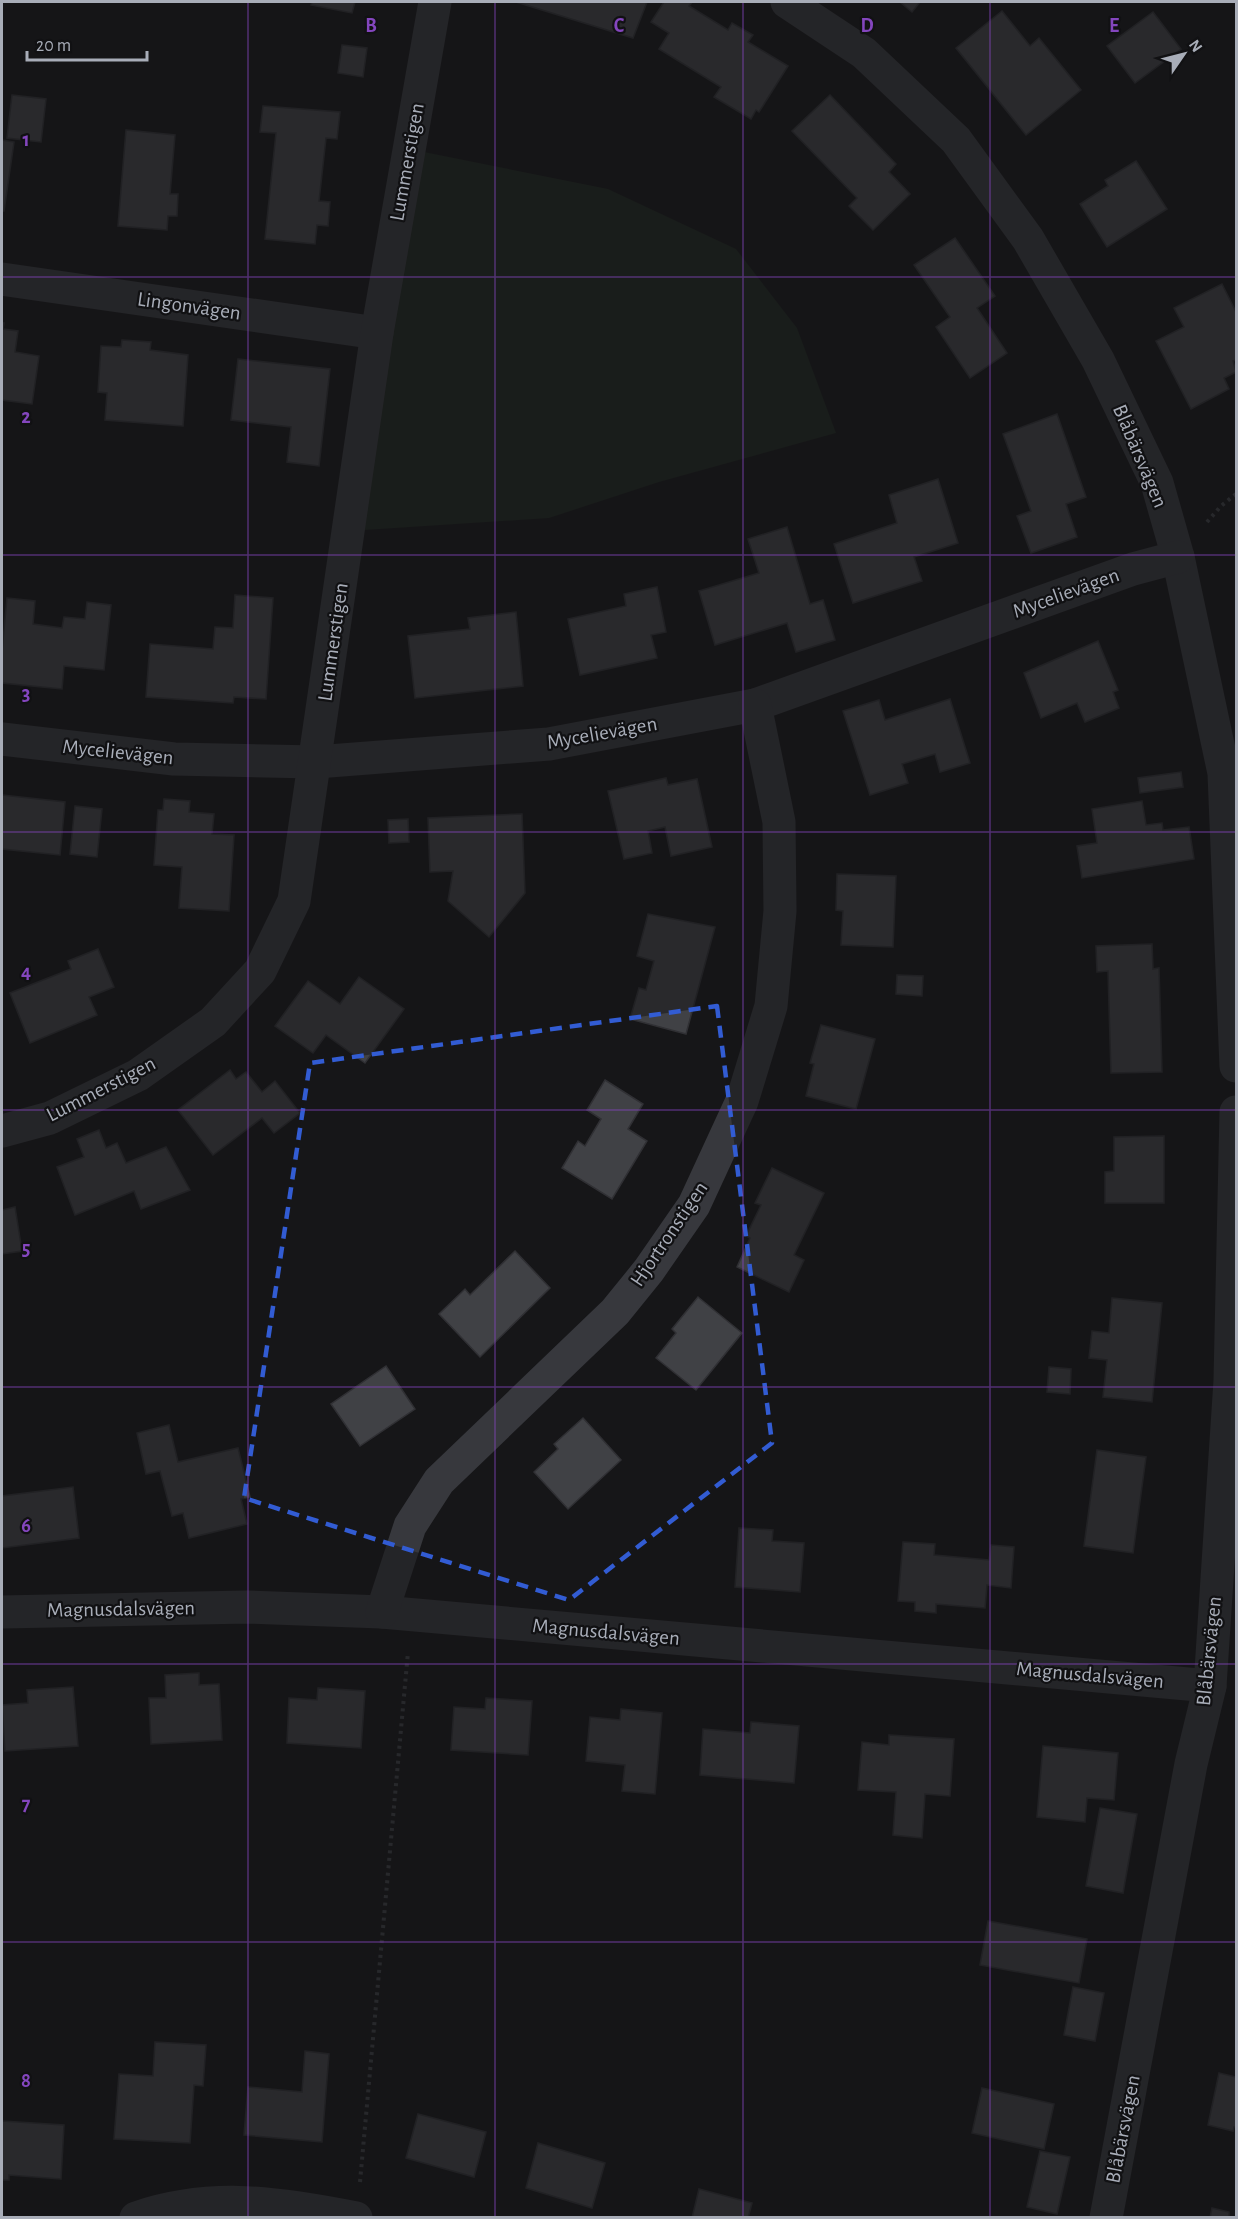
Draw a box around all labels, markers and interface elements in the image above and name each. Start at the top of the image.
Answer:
text: B [365,16,377,36]
text: C [614,16,625,36]
text: D [860,16,874,36]
text: E [1109,16,1119,36]
scale bar [27,24,147,62]
north arrow [1154,24,1214,84]
text: 20 m [36,37,71,55]
text: N [1186,37,1205,55]
street label: Lummerstigen [386,101,428,223]
text: 1 [22,130,30,150]
street label: Lingonvägen [136,288,242,324]
street label: Blåbärsvägen [1109,401,1171,511]
text: 2 [21,407,31,427]
street label: Mycelievägen [1010,564,1122,622]
street label: Lummerstigen [314,581,352,703]
text: 3 [22,684,30,704]
street label: Mycelievägen [545,713,659,753]
street label: Mycelievägen [61,736,175,768]
text: 4 [21,962,31,982]
street label: Lummerstigen [43,1053,159,1125]
street label: Hjortronstigen [626,1178,712,1290]
text: 5 [22,1239,30,1259]
text: 6 [21,1516,31,1536]
street label: Blåbärsvägen [1193,1595,1225,1707]
street label: Magnusdalsvägen [47,1597,195,1621]
street label: Magnusdalsvägen [531,1615,681,1649]
street label: Magnusdalsvägen [1015,1658,1165,1692]
text: 7 [22,1794,31,1814]
text: 8 [21,2071,31,2091]
street label: Blåbärsvägen [1102,2073,1144,2185]

